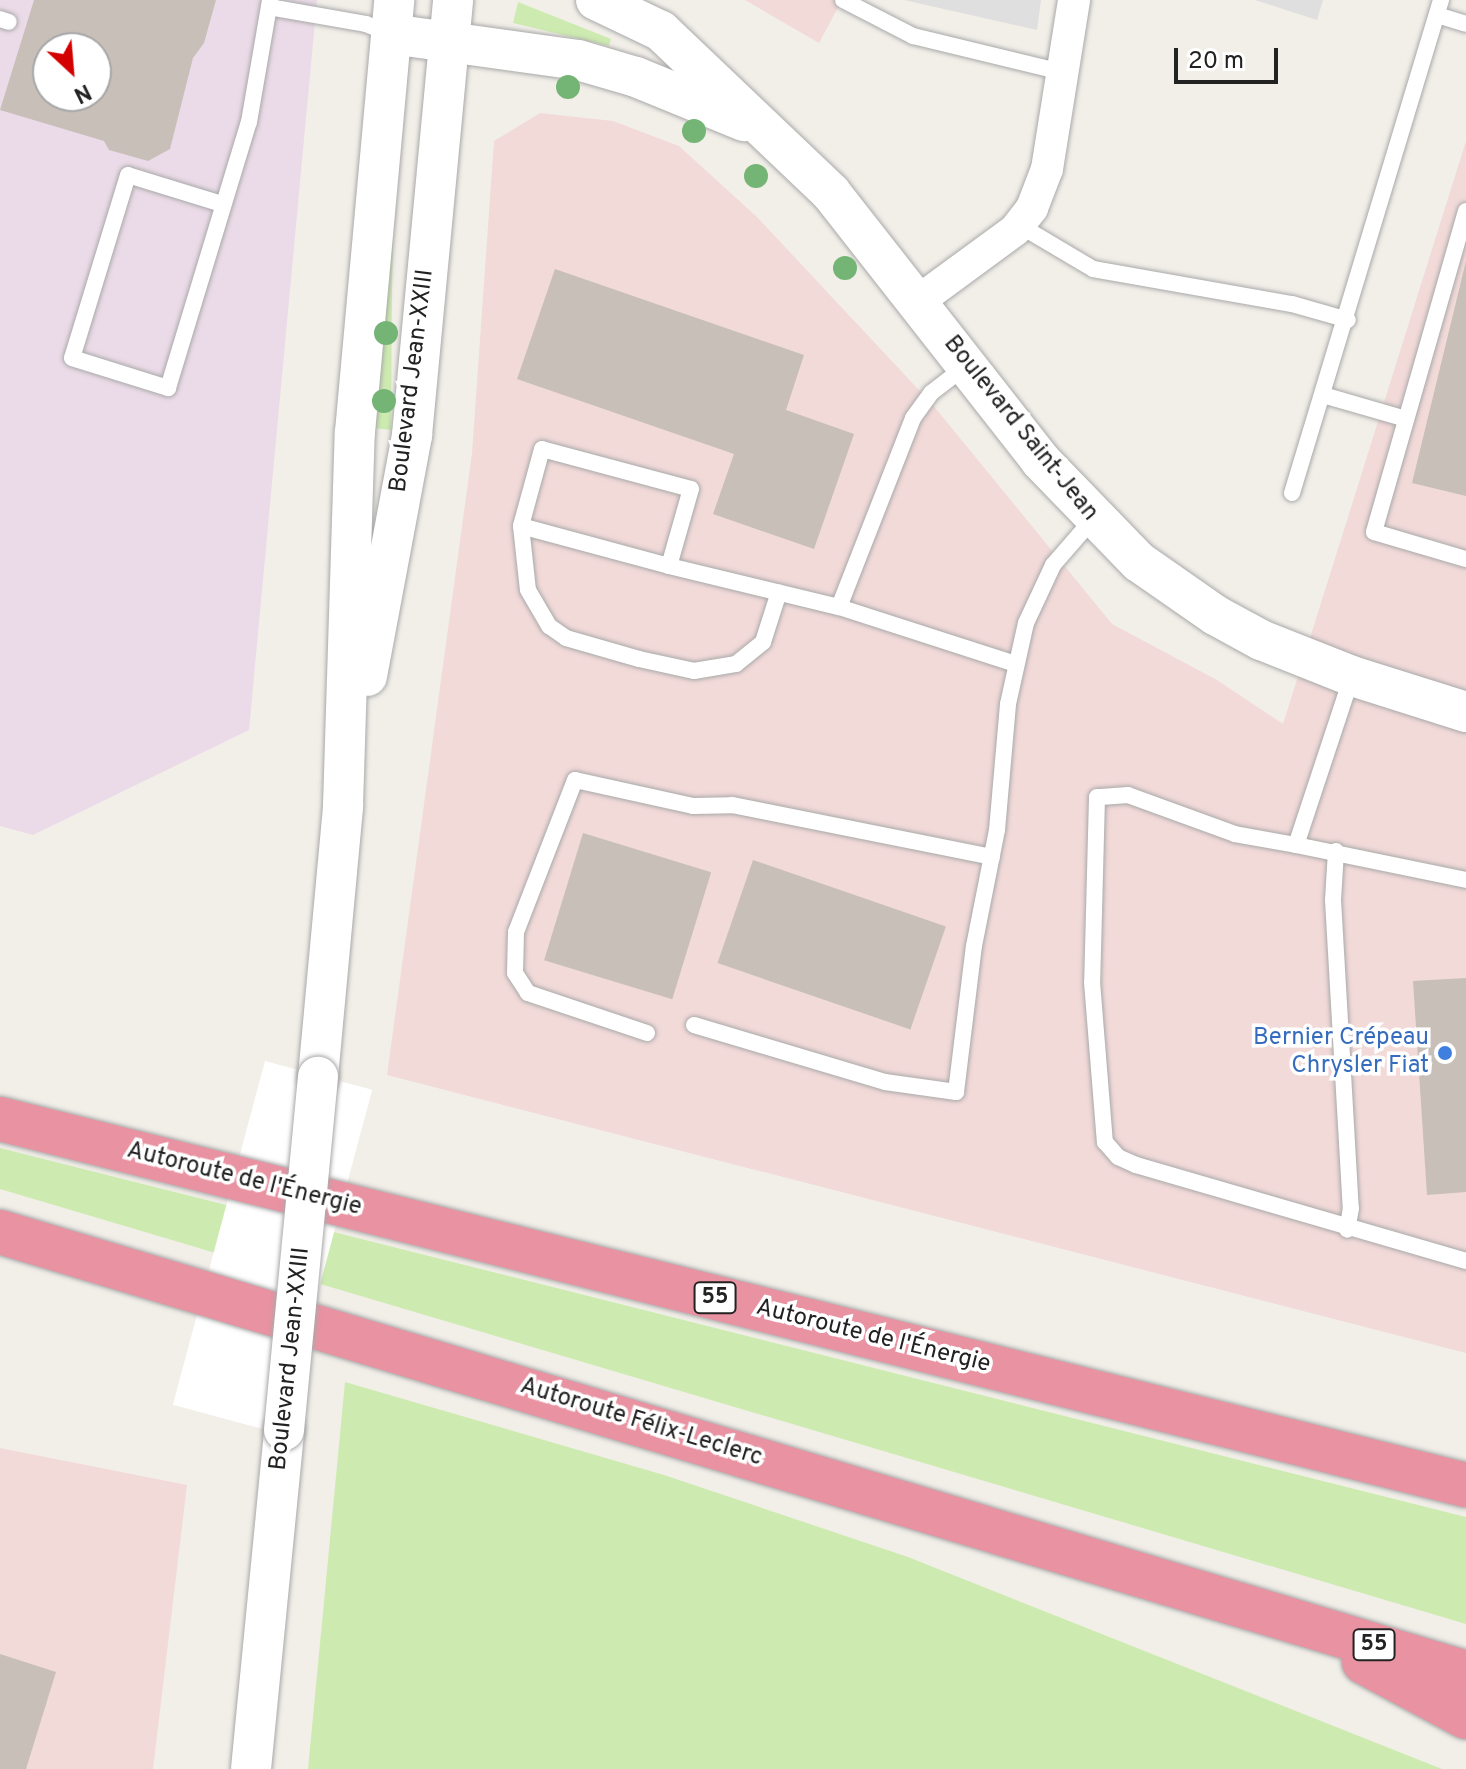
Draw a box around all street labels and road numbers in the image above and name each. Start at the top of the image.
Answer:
street label: Boulevard Jean-XXIII [385,268,441,494]
street label: Boulevard Saint-Jean [936,331,1104,527]
street label: Autoroute de l'Énergie [124,1137,364,1223]
street label: Boulevard Jean-XXIII [265,1246,317,1472]
road number: 55 [693,1280,737,1316]
street label: Autoroute de l'Énergie [753,1294,993,1380]
street label: Autoroute Félix-Leclerc [516,1372,766,1474]
road number: 55 [1352,1627,1396,1663]

